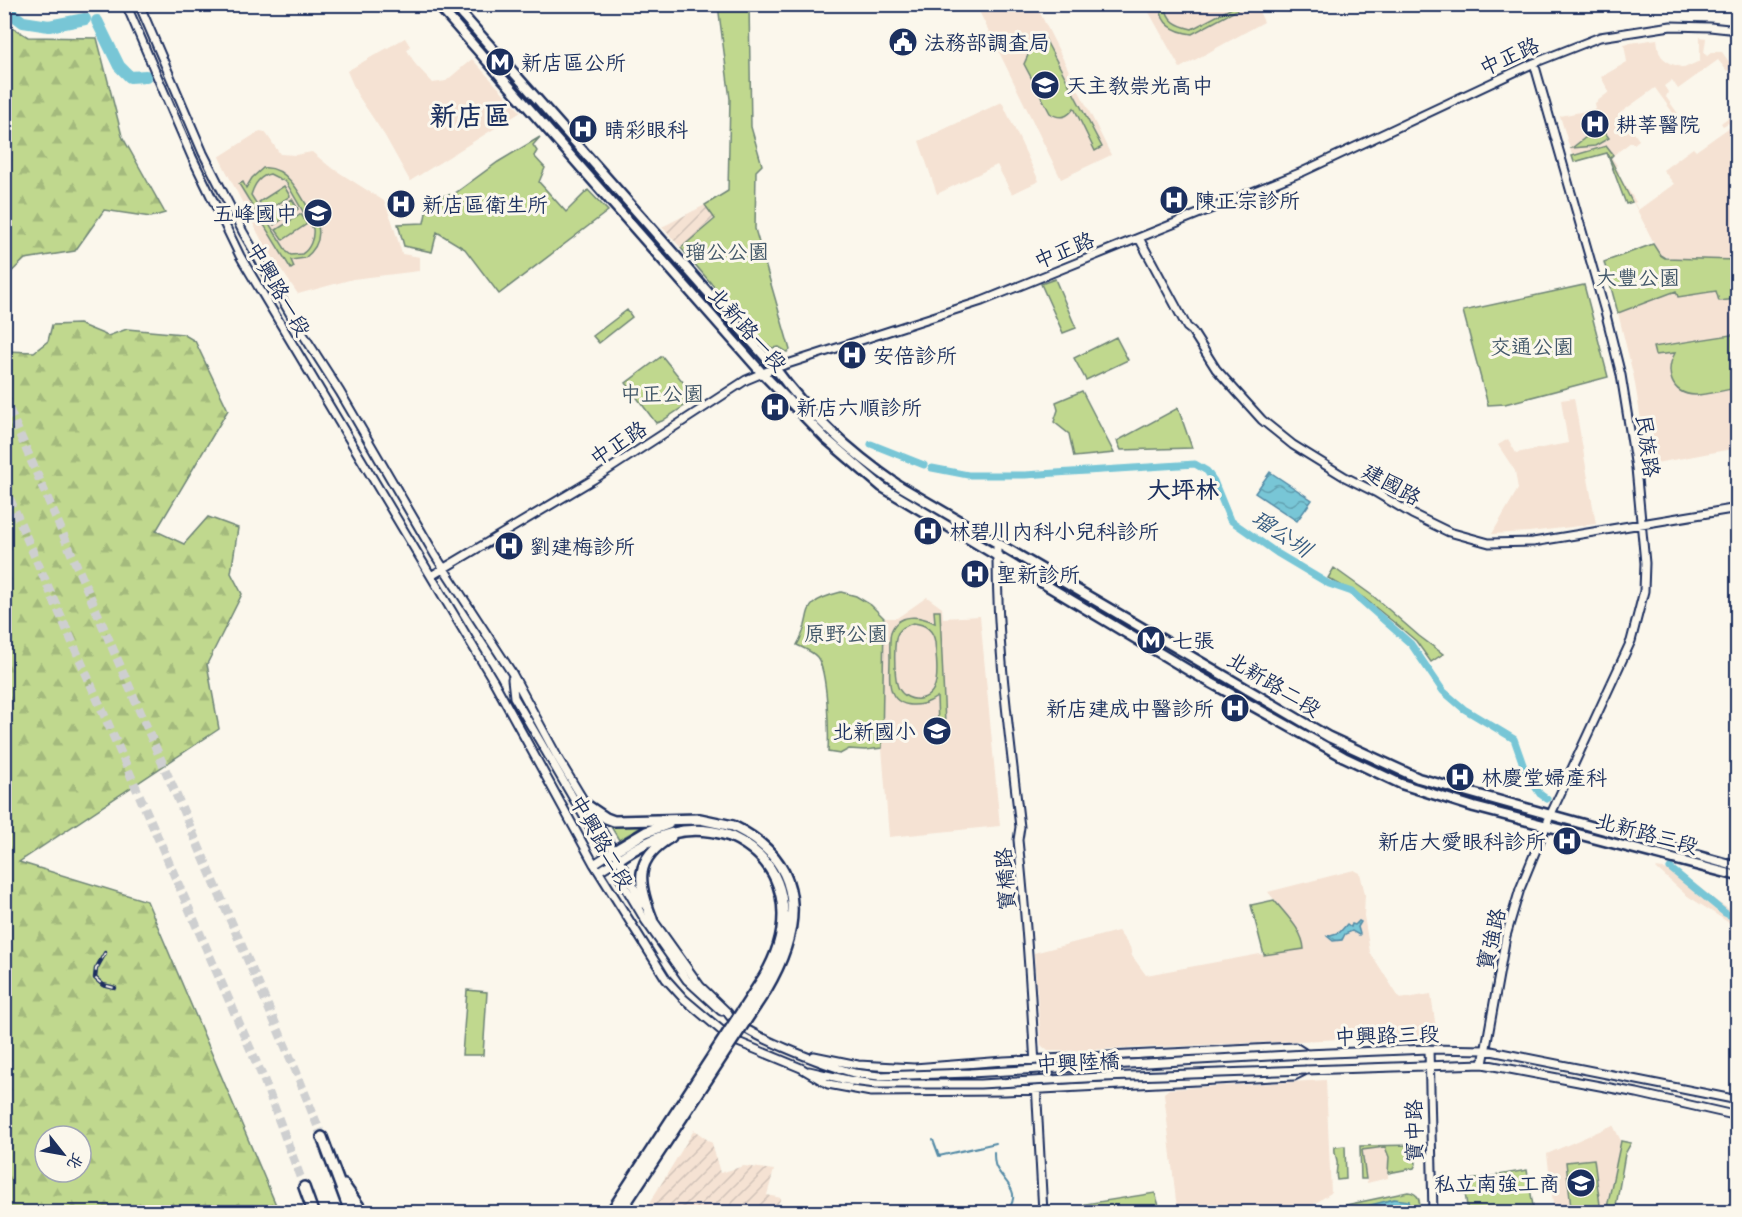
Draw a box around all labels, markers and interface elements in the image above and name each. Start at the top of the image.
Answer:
public building icon: 法務部調查局 [887,26,919,58]
place label: 法務部調查局 [924,28,1050,57]
street label: 中正路 [1474,30,1544,82]
metro station icon: 新店區公所 [484,46,516,78]
place label: 新店區公所 [521,48,626,77]
school or university icon: 天主教崇光高中 [1029,69,1061,101]
place label: 天主教崇光高中 [1066,71,1213,100]
district label: 新店區 [430,97,511,133]
hospital icon: 耕莘醫院 [1579,108,1611,140]
place label: 耕莘醫院 [1616,110,1700,139]
hospital icon: 睛彩眼科 [567,113,599,145]
place label: 睛彩眼科 [604,115,688,144]
hospital icon: 陳正宗診所 [1158,184,1190,216]
place label: 陳正宗診所 [1195,186,1300,215]
hospital icon: 新店區衛生所 [385,188,417,220]
place label: 新店區衛生所 [422,190,548,219]
school or university icon: 五峰國中 [302,197,334,229]
place label: 五峰國中 [213,199,297,228]
street label: 中正路 [1029,225,1099,275]
street label: 中興路一段 [240,236,318,342]
park label: 瑠公公園 [685,237,769,266]
park label: 大豐公園 [1596,263,1680,292]
street label: 北新路一段 [702,280,794,378]
park label: 交通公園 [1490,332,1574,361]
hospital icon: 安倍診所 [836,339,868,371]
place label: 安倍診所 [873,341,957,370]
park label: 中正公園 [620,379,704,408]
hospital icon: 新店六順診所 [759,391,791,423]
place label: 新店六順診所 [796,393,922,422]
street label: 民族路 [1629,413,1667,479]
street label: 中正路 [584,414,652,472]
street label: 建國路 [1357,456,1427,512]
district label: 大坪林 [1147,473,1219,505]
water label: 瑠公圳 [1246,502,1320,565]
hospital icon: 林碧川內科小兒科診所 [912,515,944,547]
place label: 林碧川內科小兒科診所 [949,517,1159,546]
hospital icon: 劉建梅診所 [493,530,525,562]
place label: 劉建梅診所 [530,532,635,561]
hospital icon: 聖新診所 [959,558,991,590]
place label: 聖新診所 [996,560,1080,589]
park label: 原野公園 [804,619,888,648]
metro station icon: 七張 [1135,624,1167,656]
place label: 七張 [1172,626,1214,655]
street label: 北新路二段 [1222,645,1326,723]
hospital icon: 新店建成中醫診所 [1219,692,1251,724]
place label: 新店建成中醫診所 [1046,694,1214,723]
school or university icon: 北新國小 [921,715,953,747]
place label: 北新國小 [832,717,916,746]
hospital icon: 林慶堂婦產科 [1444,761,1476,793]
place label: 林慶堂婦產科 [1481,763,1607,792]
street label: 中興路二段 [563,789,641,895]
street label: 北新路三段 [1593,805,1701,861]
hospital icon: 新店大愛眼科診所 [1551,825,1583,857]
place label: 新店大愛眼科診所 [1378,827,1546,856]
street label: 寶橋路 [988,847,1022,911]
street label: 寶強路 [1470,905,1512,973]
street label: 中興路三段 [1334,1019,1440,1051]
street label: 中興陸橋 [1035,1045,1121,1079]
street label: 寶中路 [1399,1099,1429,1163]
north arrow [33,1124,93,1184]
text: 北 [62,1149,89,1174]
school or university icon: 私立南強工商 [1565,1167,1597,1199]
place label: 私立南強工商 [1434,1169,1560,1198]

